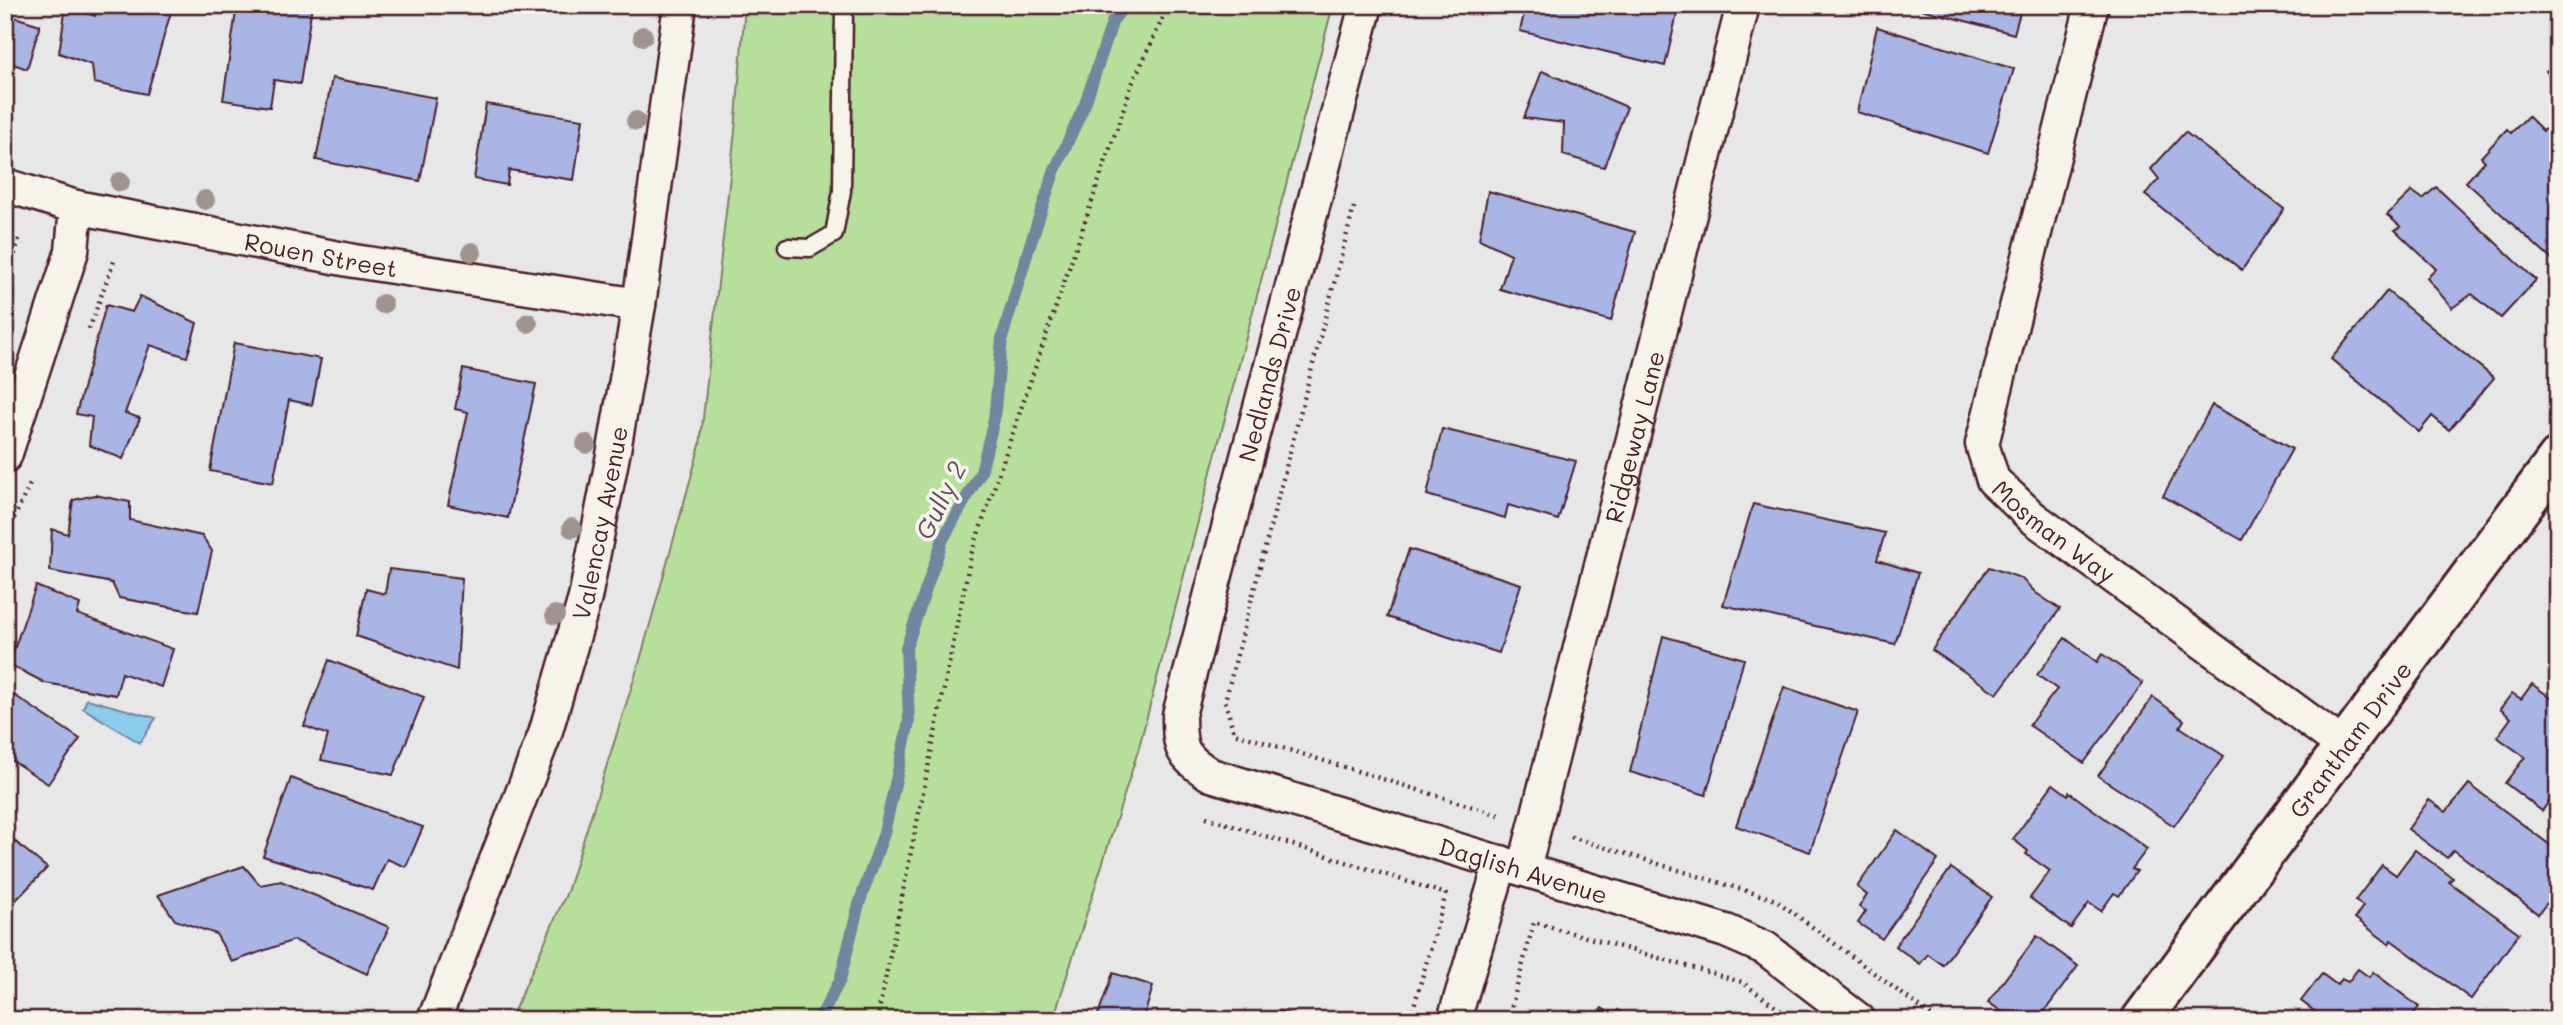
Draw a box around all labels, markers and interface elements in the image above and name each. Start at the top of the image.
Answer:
street label: Rouen Street [242,225,400,283]
street label: Nedlands Drive [1231,283,1307,465]
street label: Ridgeway Lane [1597,347,1670,526]
street label: Valencay Avenue [564,424,633,624]
water label: Gully 2 [907,455,973,545]
street label: Mosman Way [1986,473,2122,589]
street label: Grantham Drive [2281,654,2418,823]
street label: Daglish Avenue [1435,830,1612,910]

